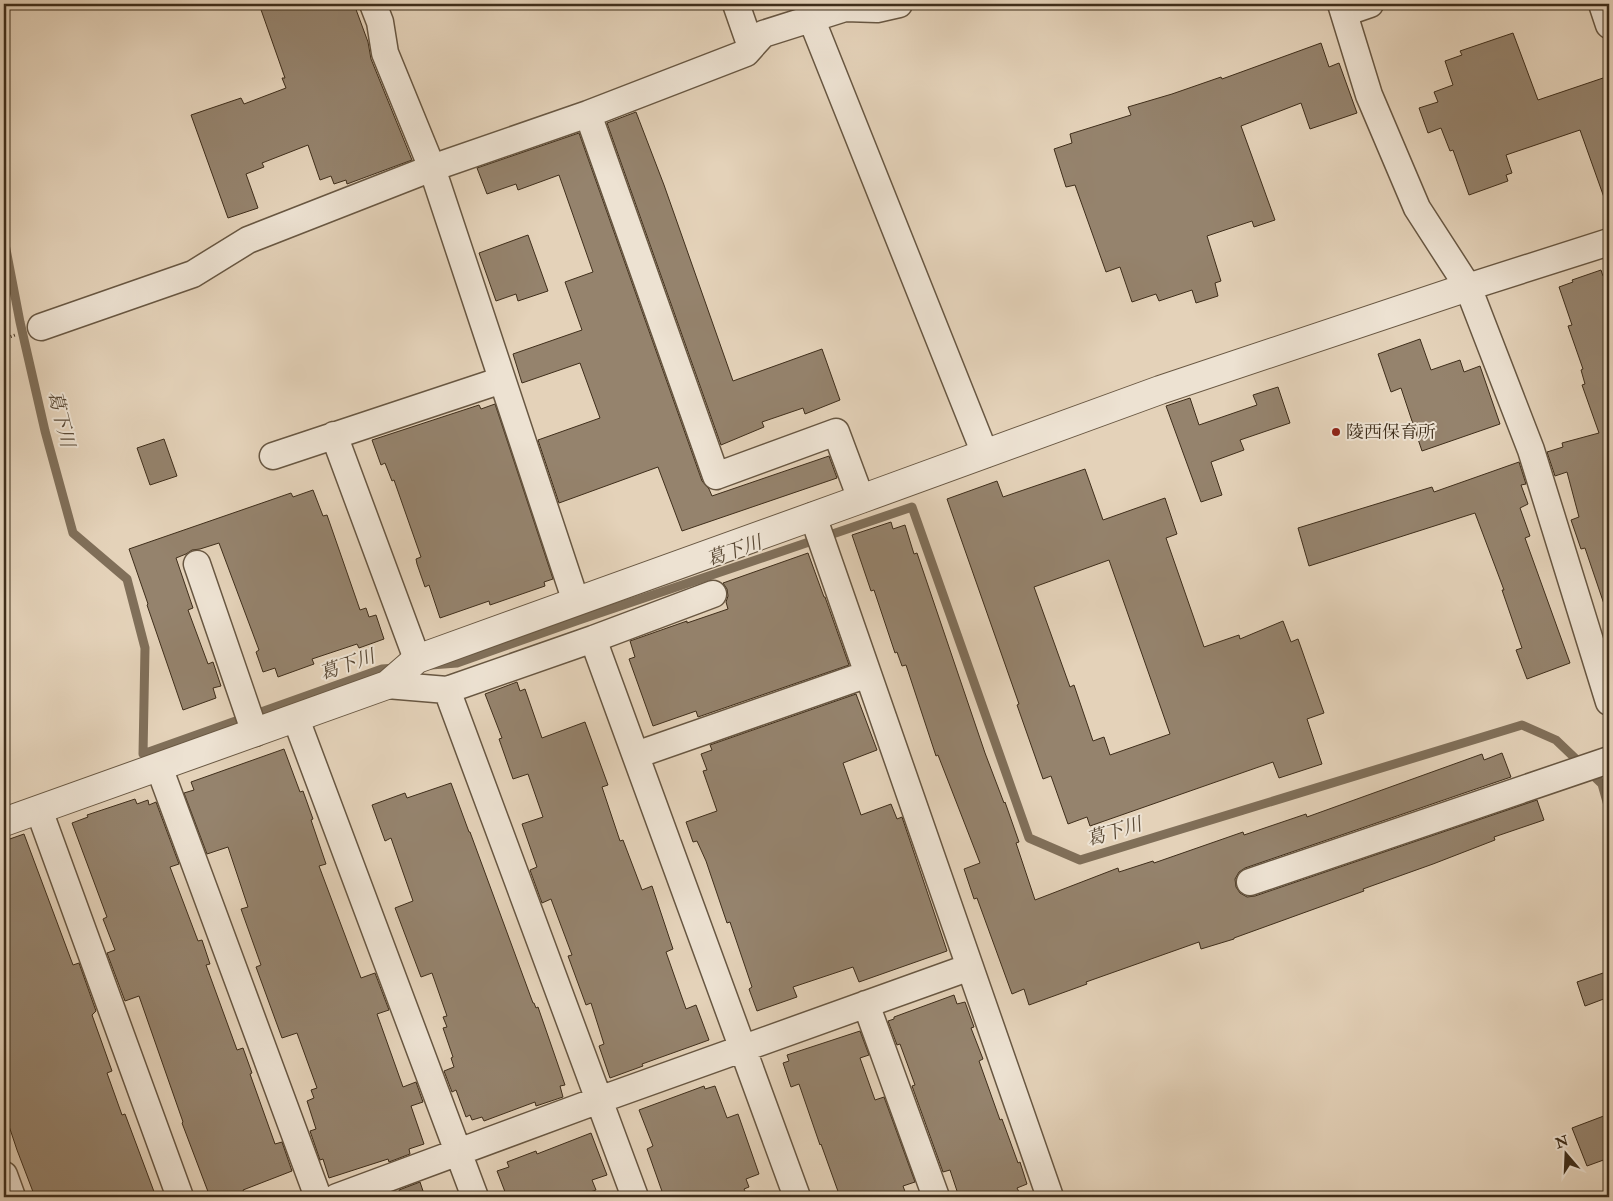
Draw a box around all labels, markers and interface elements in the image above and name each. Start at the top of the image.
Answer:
water label: 葛下川 [42,388,80,451]
place label: 陵西保育所 [1346,421,1436,444]
marker: 陵西保育所 [1330,426,1342,438]
water label: 葛下川 [703,530,767,572]
water label: 葛下川 [316,644,380,686]
water label: 葛下川 [1083,812,1147,852]
north arrow [1540,1128,1590,1178]
text: N [1552,1132,1571,1153]

